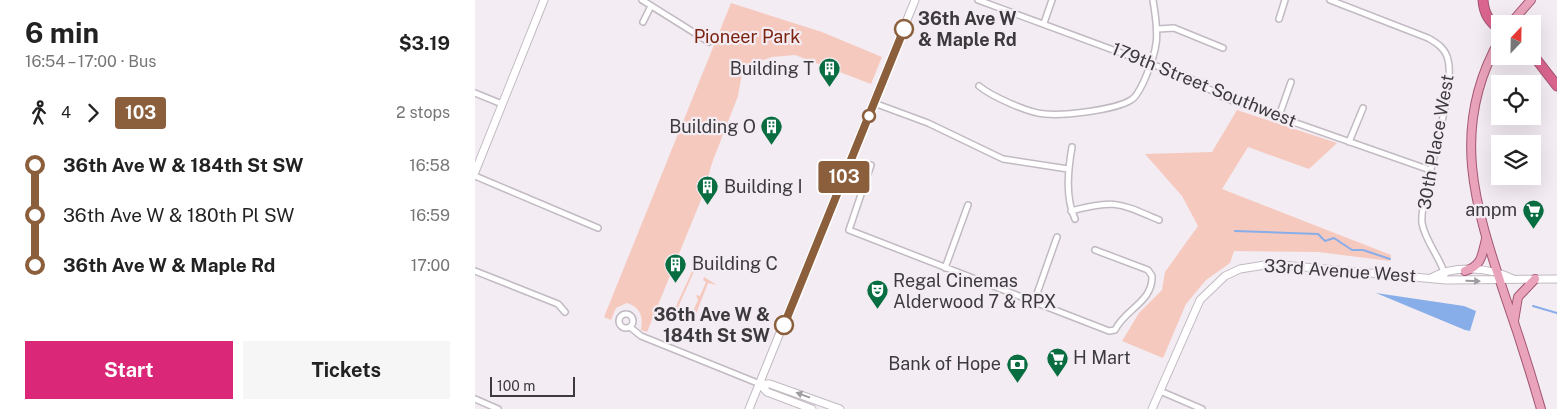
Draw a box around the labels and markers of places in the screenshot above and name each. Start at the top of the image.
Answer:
place label: 36th Ave W & Maple Rd [918,8,1017,50]
marker: 36th Ave W & Maple Rd [894,19,914,39]
building icon: Building T [818,57,842,88]
place label: Building T [730,58,814,79]
unlabelled marker [862,109,876,123]
building icon: Building O [760,115,784,146]
place label: Building O [669,116,756,137]
building icon: Building I [696,175,720,206]
place label: Building I [724,176,803,197]
supermarket icon: ampm [1521,198,1545,229]
place label: ampm [1465,199,1517,220]
building icon: Building C [664,252,688,283]
place label: Building C [692,253,778,274]
place label: Regal Cinemas Alderwood 7 & RPX [893,270,1056,312]
theatre icon: Regal Cinemas Alderwood 7 & RPX [865,279,889,310]
place label: 36th Ave W & 184th St SW [653,304,771,346]
marker: 36th Ave W & 184th St SW [774,315,794,335]
supermarket icon: H Mart [1045,346,1069,377]
place label: H Mart [1073,347,1131,368]
bank icon: Bank of Hope [1005,352,1029,383]
place label: Bank of Hope [888,353,1001,374]

